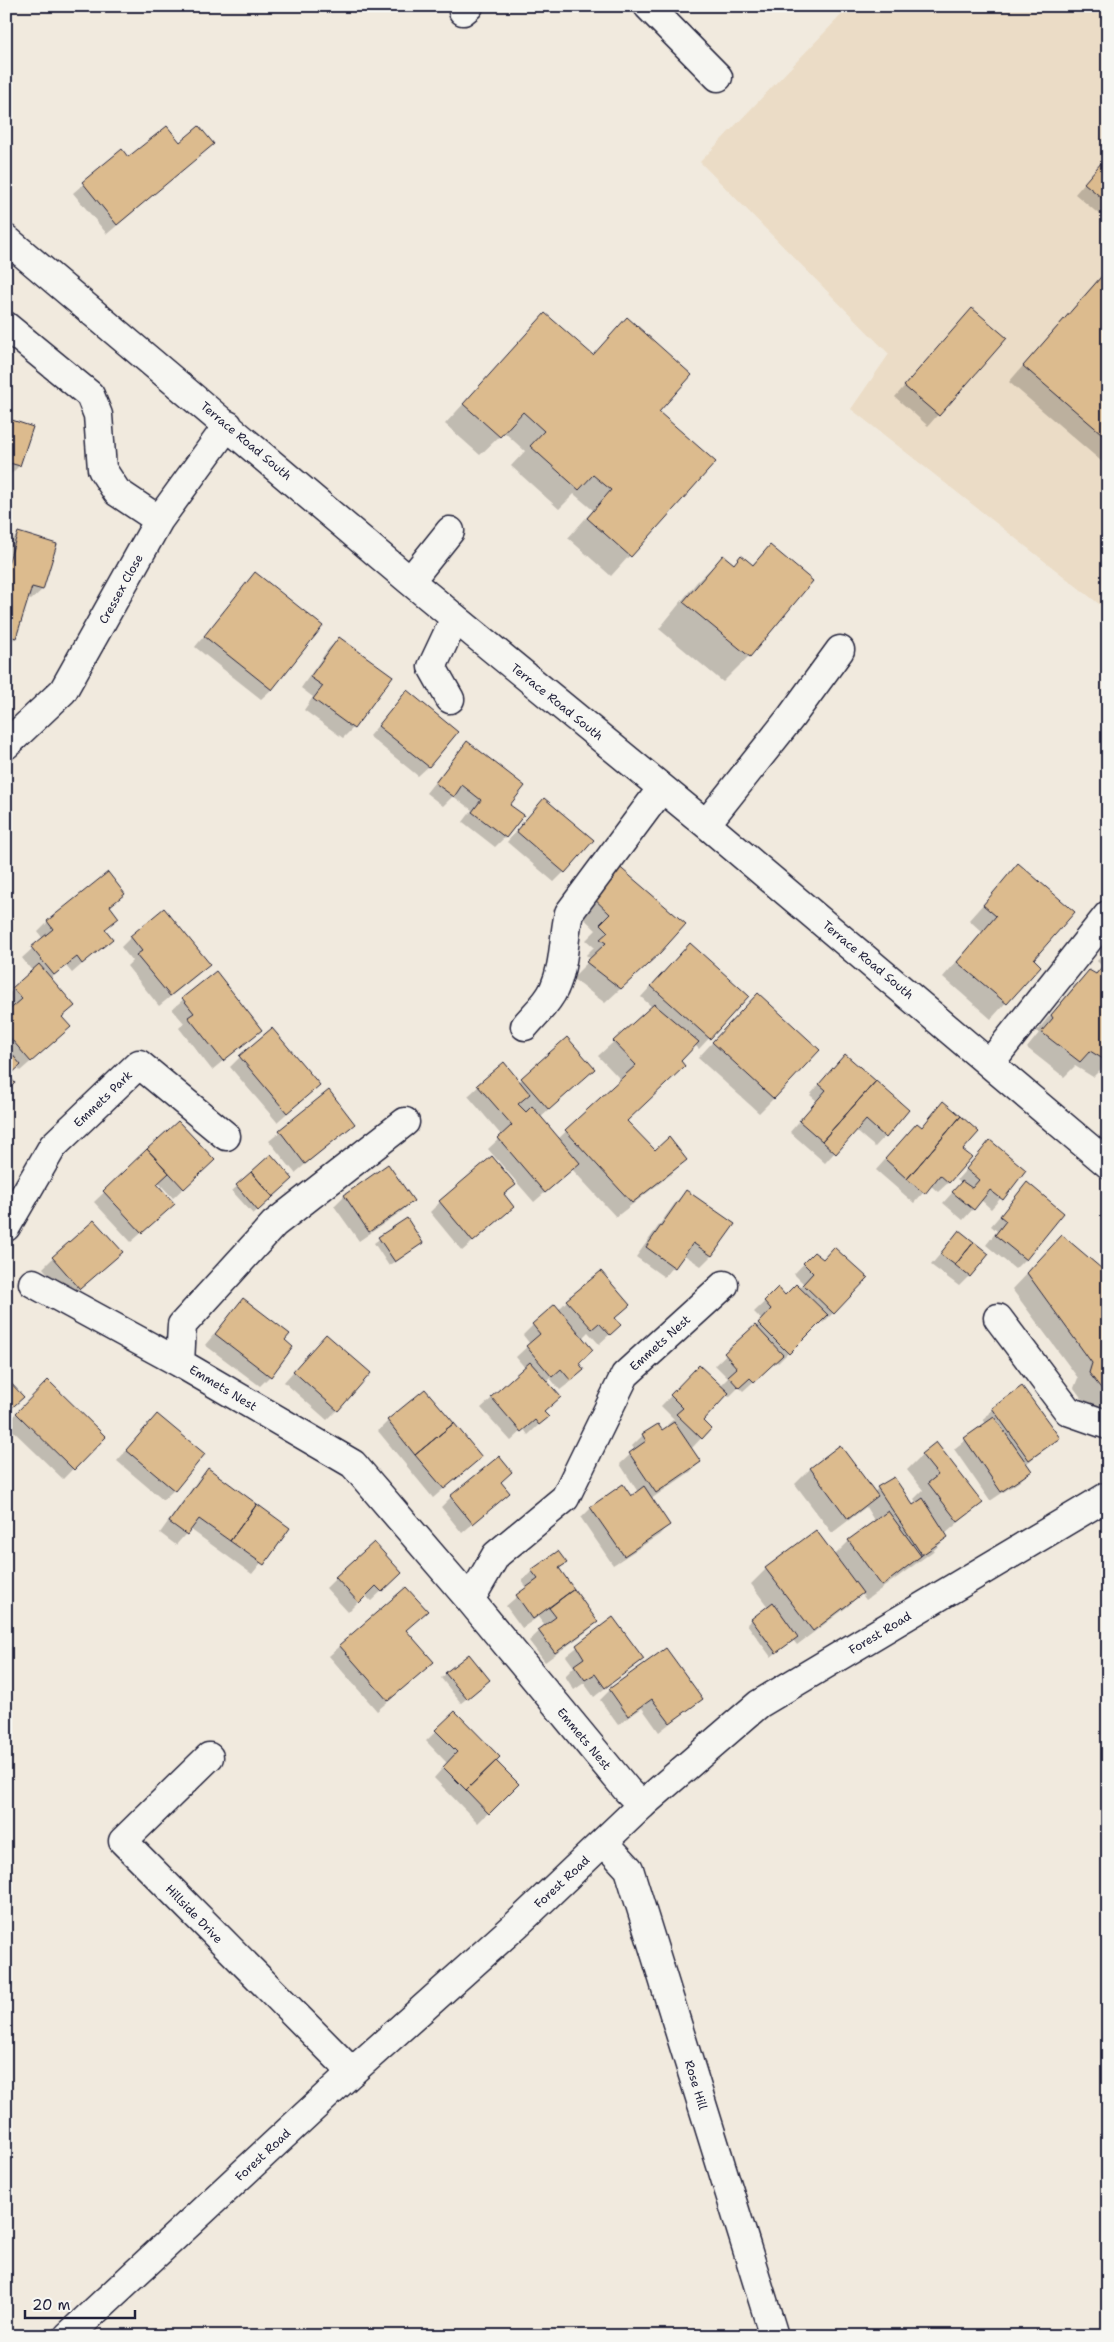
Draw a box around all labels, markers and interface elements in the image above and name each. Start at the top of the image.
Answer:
street label: Terrace Road South [197,398,295,484]
street label: Cressex Close [95,551,147,627]
street label: Terrace Road South [508,660,606,744]
street label: Terrace Road South [819,917,917,1003]
street label: Emmets Park [70,1067,136,1131]
street label: Emmets Nest [626,1312,694,1374]
street label: Emmets Nest [186,1361,260,1415]
street label: Forest Road [846,1608,915,1658]
street label: Emmets Nest [553,1705,615,1773]
street label: Forest Road [531,1852,593,1912]
street label: Hillside Drive [162,1881,226,1947]
street label: Rose Hill [681,2058,711,2112]
street label: Forest Road [232,2125,294,2185]
scale bar [25,2287,135,2319]
text: 20 m [32,2295,71,2315]

